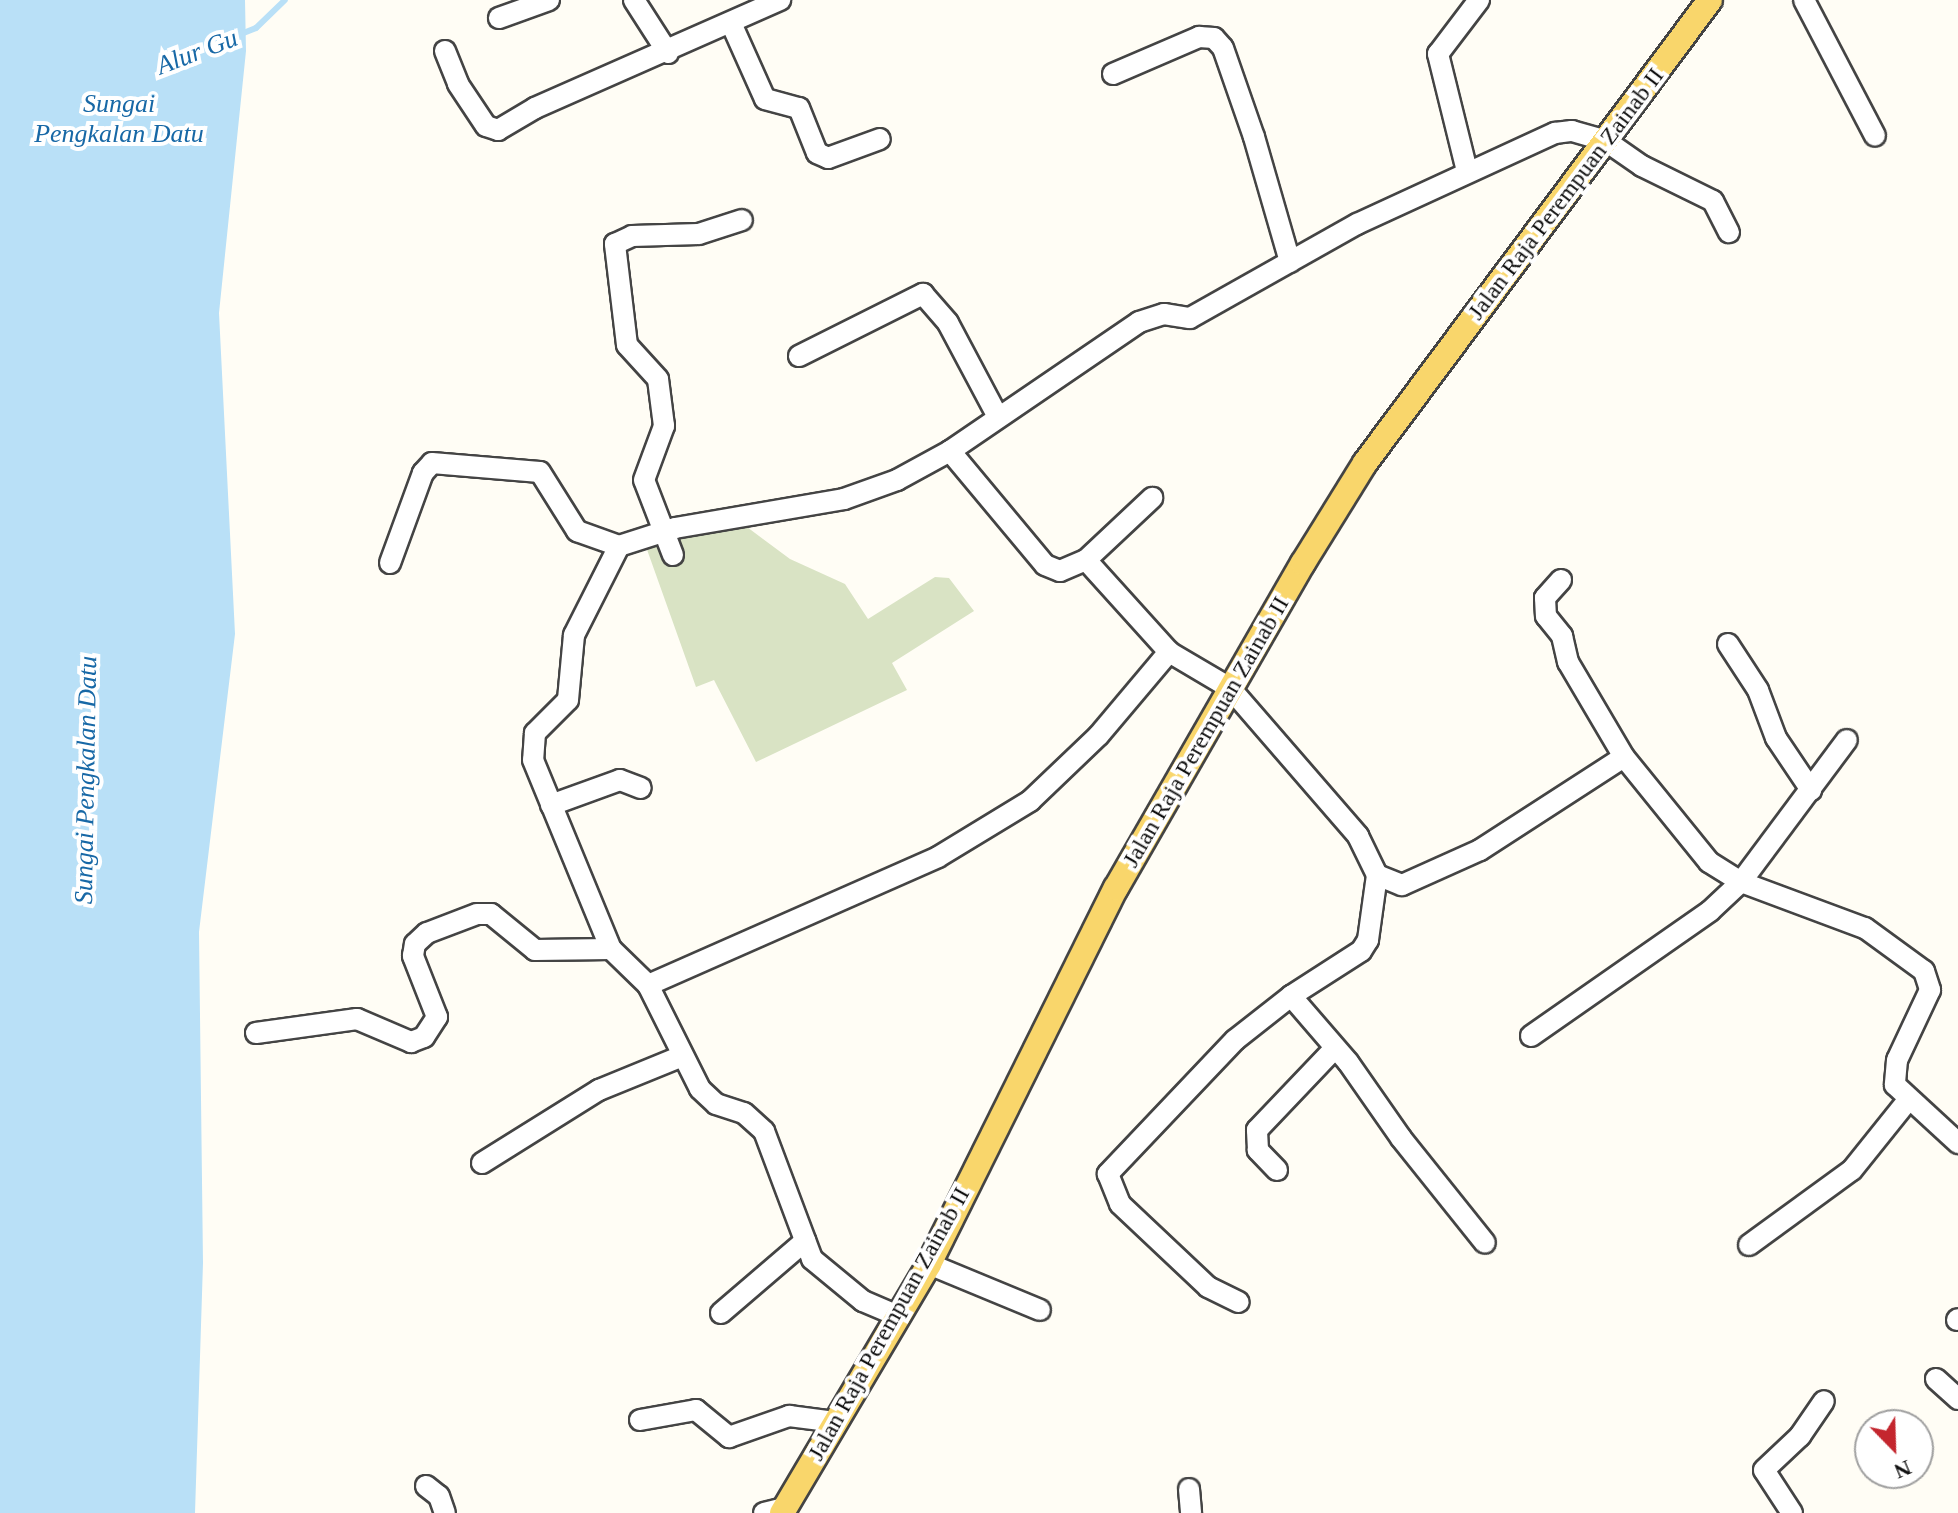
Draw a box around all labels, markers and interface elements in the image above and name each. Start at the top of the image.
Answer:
water label: Alur Gu [152,22,242,82]
street label: Jalan Raja Perempuan Zainab II [1462,62,1670,326]
water label: Sungai Pengkalan Datu [34,88,204,150]
street label: Jalan Raja Perempuan Zainab II [1117,591,1295,873]
water label: Sungai Pengkalan Datu [68,656,104,904]
street label: Jalan Raja Perempuan Zainab II [802,1182,976,1466]
north arrow [1854,1409,1934,1489]
text: N [1891,1455,1915,1484]

